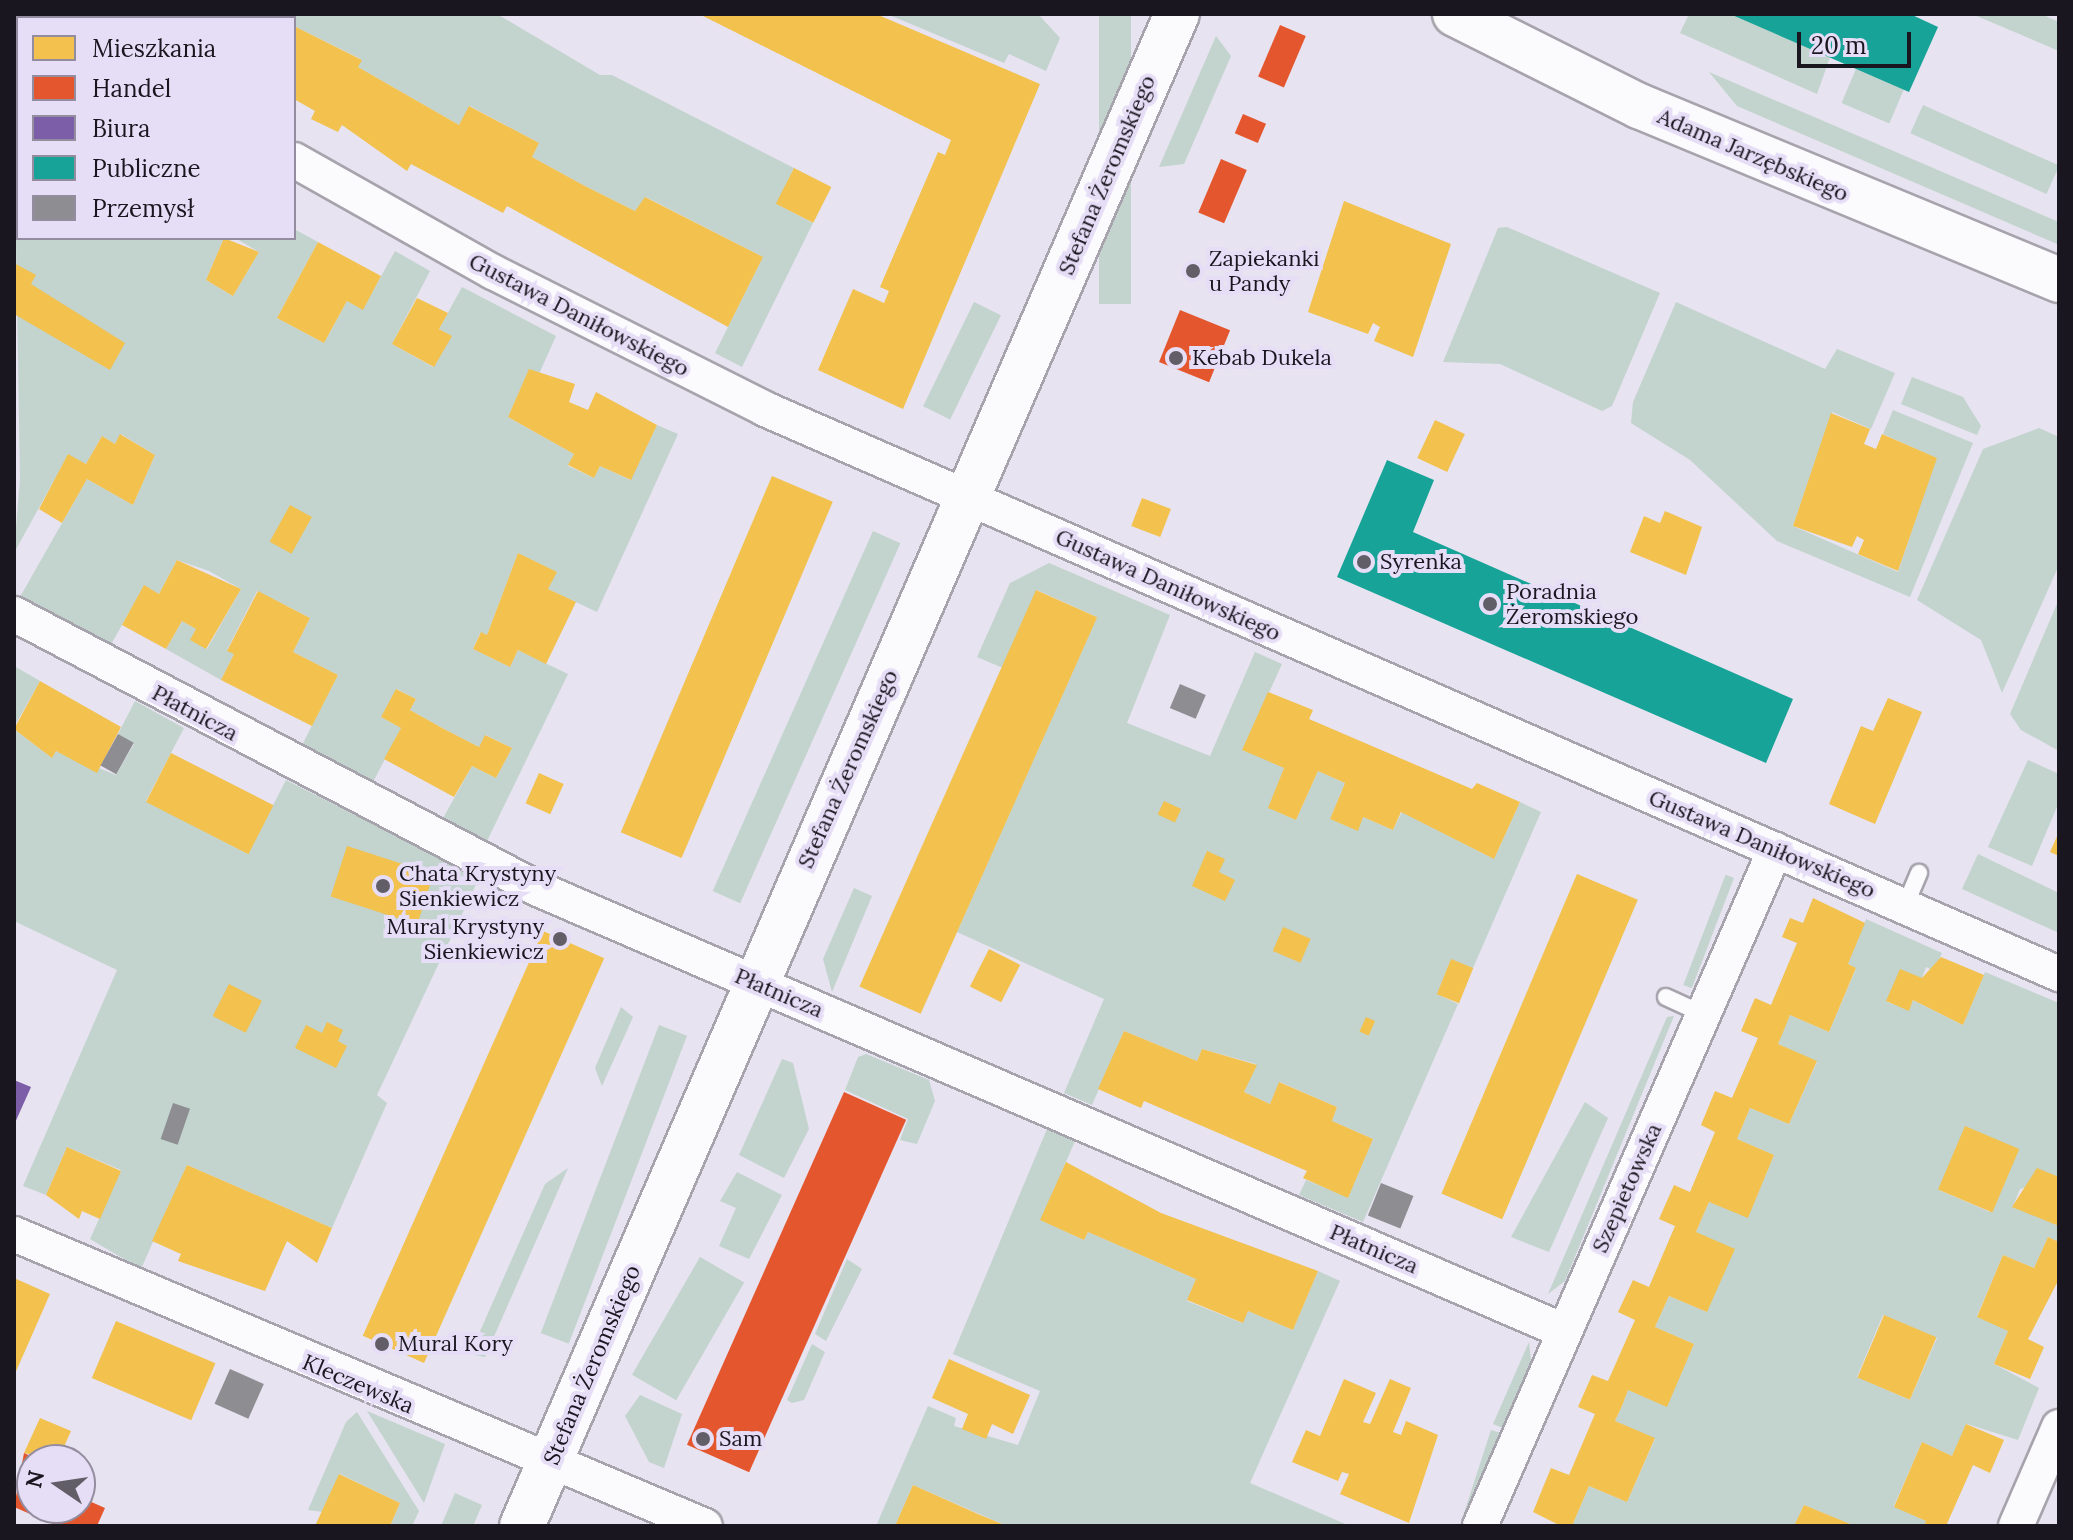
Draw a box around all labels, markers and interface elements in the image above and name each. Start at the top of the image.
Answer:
legend [16,16,296,240]
scale bar [1801,16,1915,66]
text: 20 m [1811,30,1867,61]
text: Mieszkania [92,33,216,64]
street label: Stefana Żeromskiego [1053,71,1161,279]
text: Handel [92,73,171,104]
street label: Adama Jarzębskiego [1654,103,1852,207]
text: Biura [92,113,150,144]
text: Publiczne [92,153,200,184]
text: Przemysł [92,193,194,224]
place label: Zapiekanki u Pandy [1209,245,1320,296]
street label: Gustawa Daniłowskiego [465,248,693,382]
marker: Zapiekanki u Pandy [1184,262,1202,280]
place label: Kebab Dukela [1192,345,1332,371]
marker: Kebab Dukela [1167,349,1185,367]
street label: Gustawa Daniłowskiego [1052,523,1284,647]
place label: Syrenka [1380,549,1462,575]
marker: Syrenka [1355,553,1373,571]
place label: Poradnia Żeromskiego [1506,578,1638,630]
marker: Poradnia Żeromskiego [1481,595,1499,613]
street label: Stefana Żeromskiego [792,666,904,872]
street label: Płatnicza [148,679,242,747]
street label: Gustawa Daniłowskiego [1645,784,1879,904]
place label: Chata Krystyny Sienkiewicz [399,860,556,912]
marker: Chata Krystyny Sienkiewicz [374,877,392,895]
place label: Mural Krystyny Sienkiewicz [386,913,544,964]
marker: Mural Krystyny Sienkiewicz [551,930,569,948]
street label: Płatnicza [731,963,827,1023]
street label: Szepietowska [1587,1119,1667,1257]
street label: Płatnicza [1326,1219,1422,1279]
street label: Stefana Żeromskiego [538,1261,646,1469]
place label: Mural Kory [398,1331,513,1357]
marker: Mural Kory [373,1335,391,1353]
street label: Kleczewska [298,1349,418,1419]
place label: Sam [719,1426,762,1452]
marker: Sam [694,1430,712,1448]
north arrow [16,1444,96,1524]
text: N [19,1468,50,1490]

